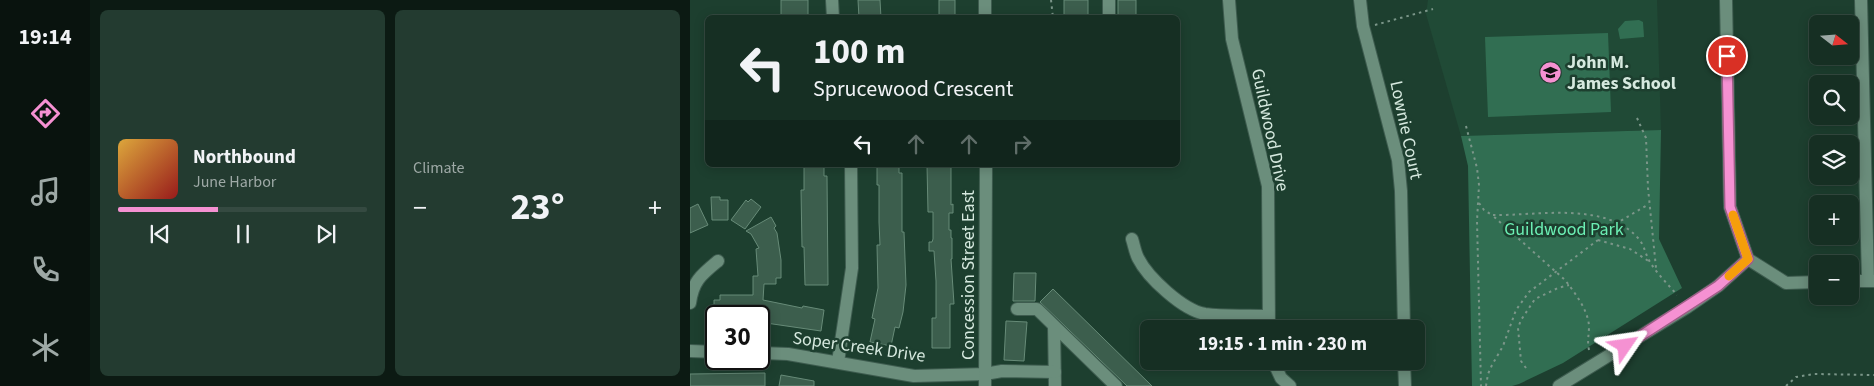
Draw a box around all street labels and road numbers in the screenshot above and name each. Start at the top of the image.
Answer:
street label: Guildwood Drive [1245,66,1295,194]
street label: Lownie Court [1383,78,1429,182]
street label: Concession Street East [956,190,981,360]
street label: Soper Creek Drive [791,325,927,369]

